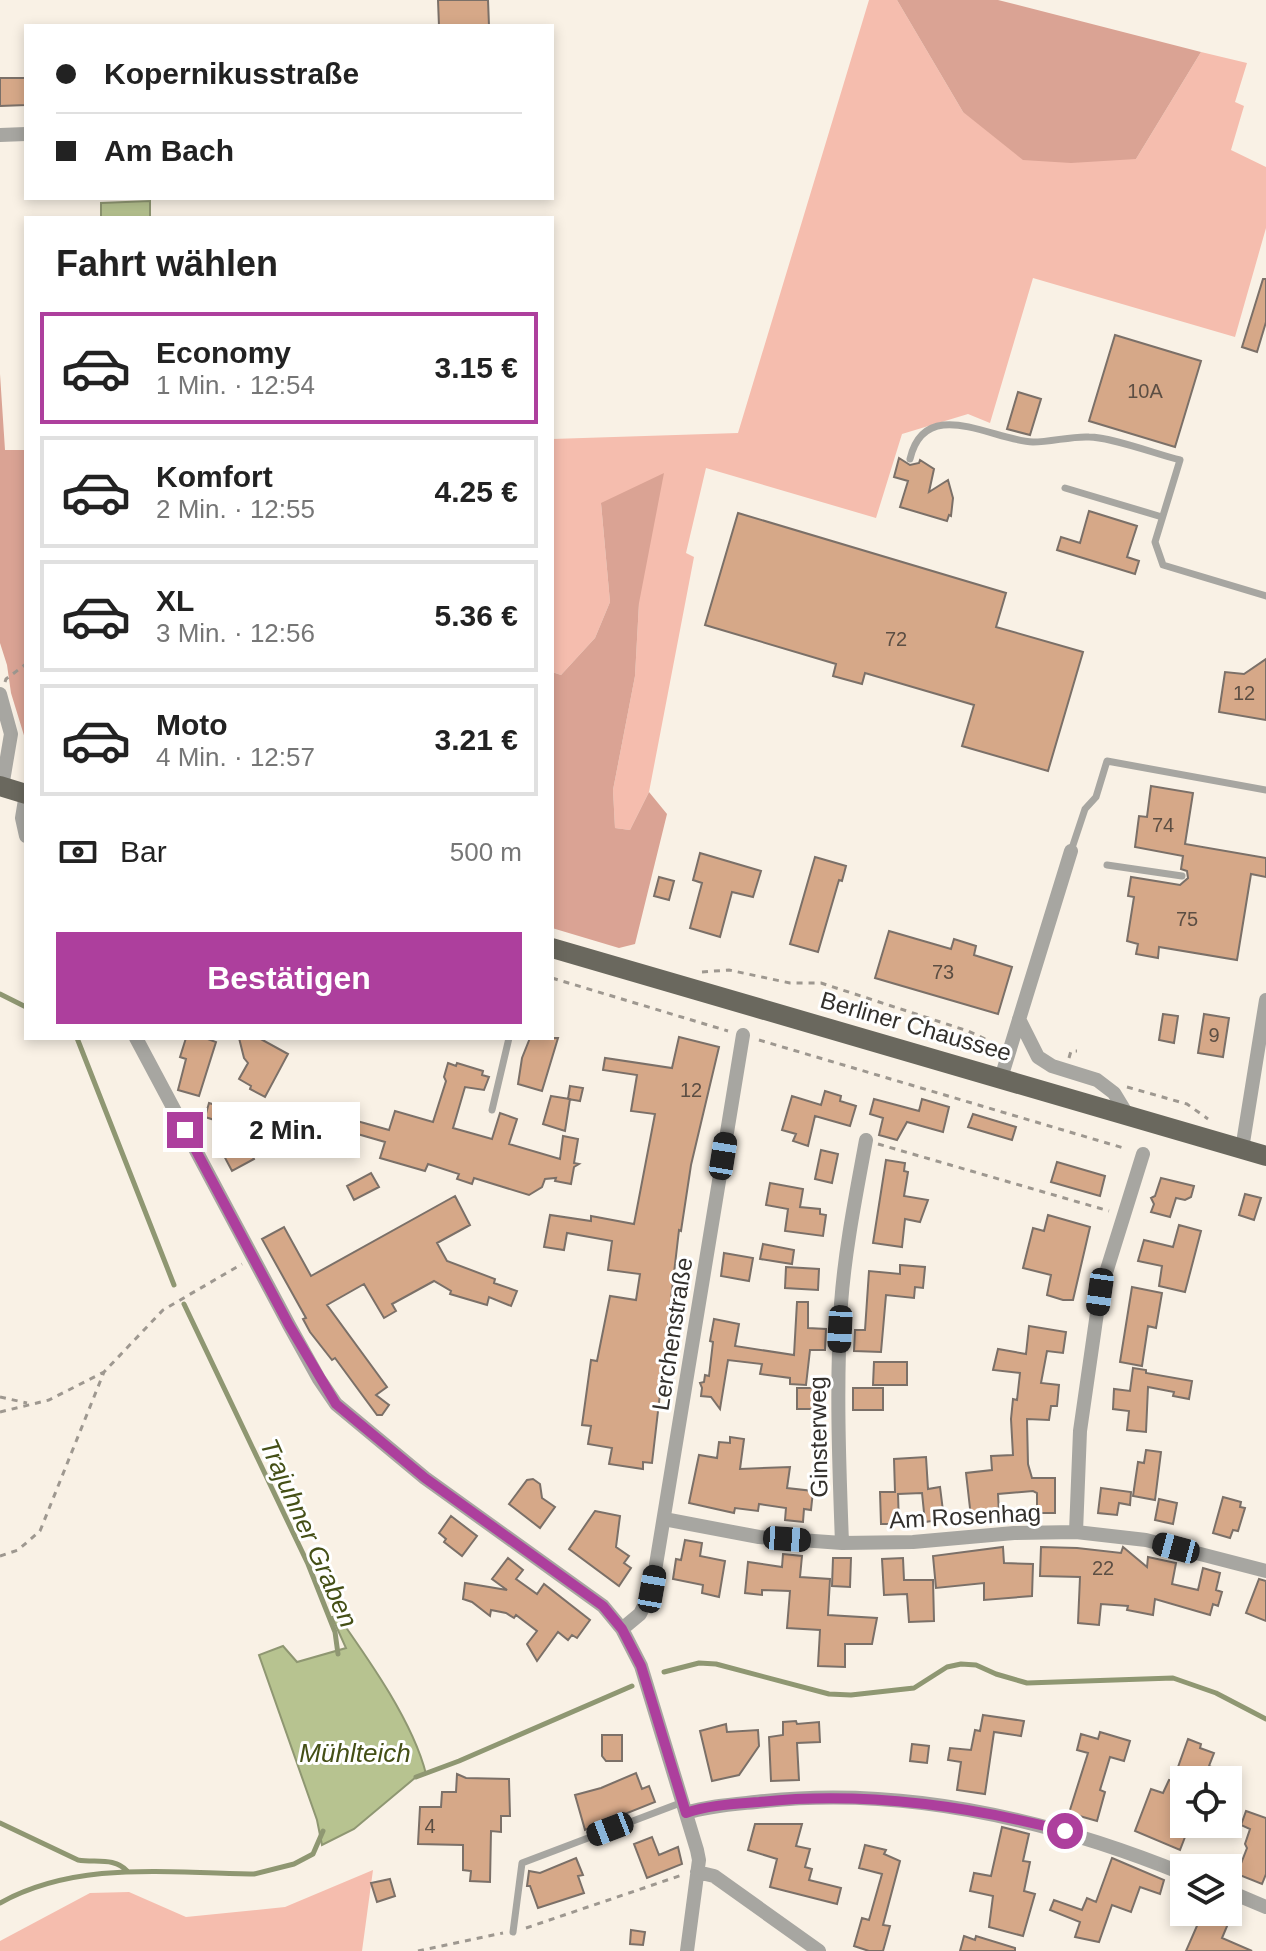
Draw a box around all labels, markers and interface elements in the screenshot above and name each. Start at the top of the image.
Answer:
text: Kopernikusstraße [104,57,359,90]
text: Am Bach [104,134,234,167]
text: Fahrt wählen [56,243,278,284]
icon: car [60,332,132,404]
text: Economy [156,336,291,369]
text: 3.15 € [435,351,518,384]
text: 1 Min. · 12:54 [156,370,315,400]
house number: 10A [1127,380,1163,402]
icon: car [60,456,132,528]
text: Komfort [156,460,273,493]
text: 4.25 € [435,475,518,508]
text: 2 Min. · 12:55 [156,494,315,524]
icon: car [60,580,132,652]
text: XL [156,584,194,617]
text: 5.36 € [435,599,518,632]
text: 3 Min. · 12:56 [156,618,315,648]
house number: 72 [885,628,907,650]
house number: 12 [1233,682,1255,704]
icon: car [60,704,132,776]
text: Moto [156,708,228,741]
text: 3.21 € [435,723,518,756]
text: 4 Min. · 12:57 [156,742,315,772]
house number: 74 [1152,814,1174,836]
icon: cash [56,830,100,874]
text: Bar [120,835,167,868]
text: 500 m [450,837,522,867]
house number: 75 [1176,908,1198,930]
button: Bestätigen [56,932,522,1024]
house number: 73 [932,961,954,983]
street label: Berliner Chaussee [817,986,1015,1066]
house number: 9 [1208,1024,1220,1046]
house number: 12 [680,1079,702,1101]
callout: 2 Min. [213,1102,361,1158]
route end [167,1112,203,1148]
text: 2 Min. [249,1115,323,1145]
car [707,1130,739,1182]
street label: Lerchenstraße [647,1255,697,1413]
car [1085,1267,1115,1317]
car [827,1304,853,1354]
street label: Ginsterweg [803,1376,833,1498]
water label: Trajuhner Graben [254,1434,364,1632]
street label: Am Rosenhag [888,1499,1042,1533]
car [762,1525,812,1553]
car [1150,1530,1202,1566]
house number: 22 [1092,1557,1114,1579]
car [636,1563,668,1615]
water label: Mühlteich [299,1738,411,1768]
map controls [1170,1766,1242,1926]
button: locate [1170,1766,1242,1838]
car [583,1809,637,1849]
route start [1047,1813,1083,1849]
house number: 4 [424,1815,436,1837]
button: layers [1170,1854,1242,1926]

